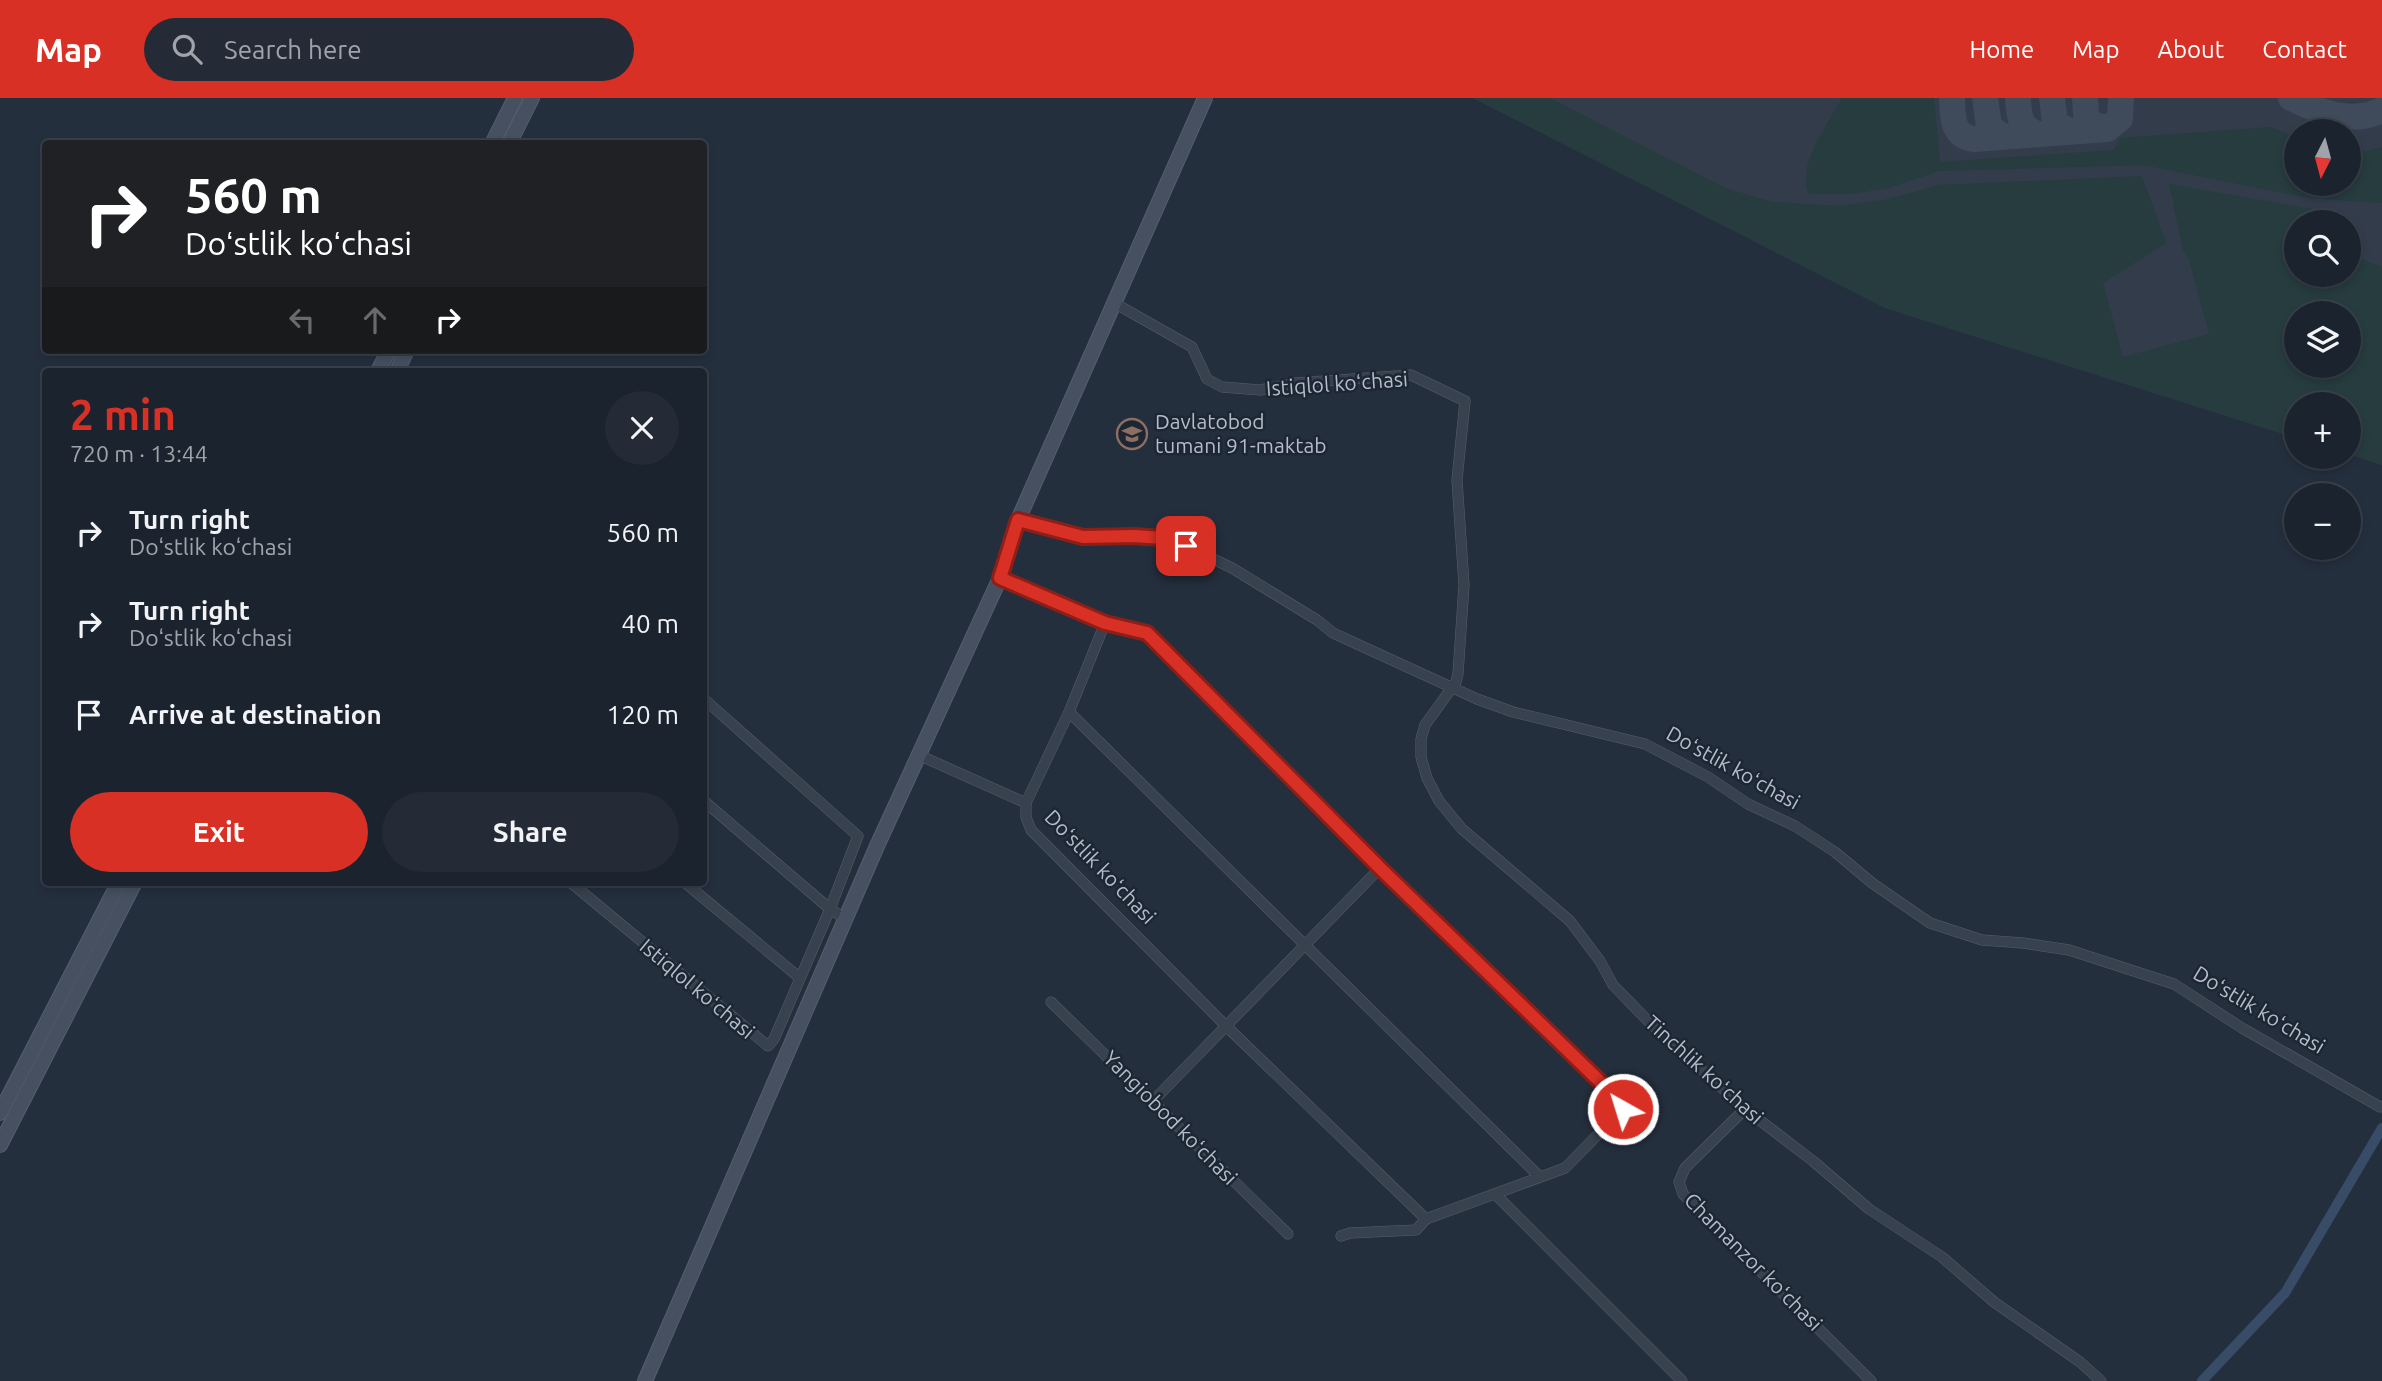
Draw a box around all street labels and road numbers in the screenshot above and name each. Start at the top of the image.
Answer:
street label: Istiqlol koʻchasi [1265,366,1409,400]
street label: Doʻstlik koʻchasi [1662,720,1804,814]
street label: Doʻstlik koʻchasi [1040,804,1161,928]
street label: Istiqlol koʻchasi [635,933,760,1043]
street label: Doʻstlik koʻchasi [2189,960,2330,1058]
street label: Tinchlik koʻchasi [1641,1010,1769,1129]
street label: Yangiobod koʻchasi [1099,1045,1243,1189]
street label: Chamanzor koʻchasi [1680,1187,1828,1335]

